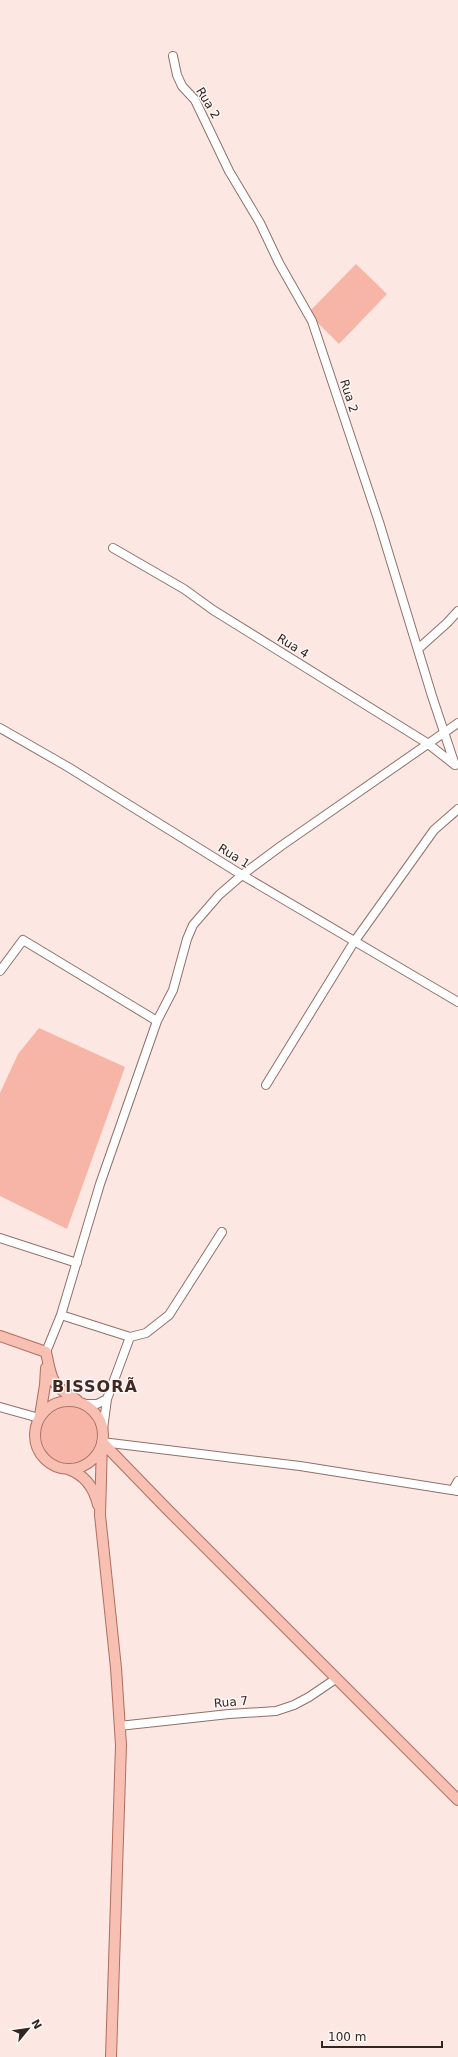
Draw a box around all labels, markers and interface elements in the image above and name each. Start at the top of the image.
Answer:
street label: Rua 2 [193,85,223,121]
street label: Rua 2 [337,378,361,414]
street label: Rua 4 [275,631,311,661]
street label: Rua 1 [216,841,252,871]
district label: BISSORÃ [52,1377,138,1396]
street label: Rua 7 [213,1694,249,1710]
north arrow [8,2009,48,2049]
text: N [28,2017,44,2032]
scale bar [322,2023,442,2049]
text: 100 m [328,2030,366,2044]

